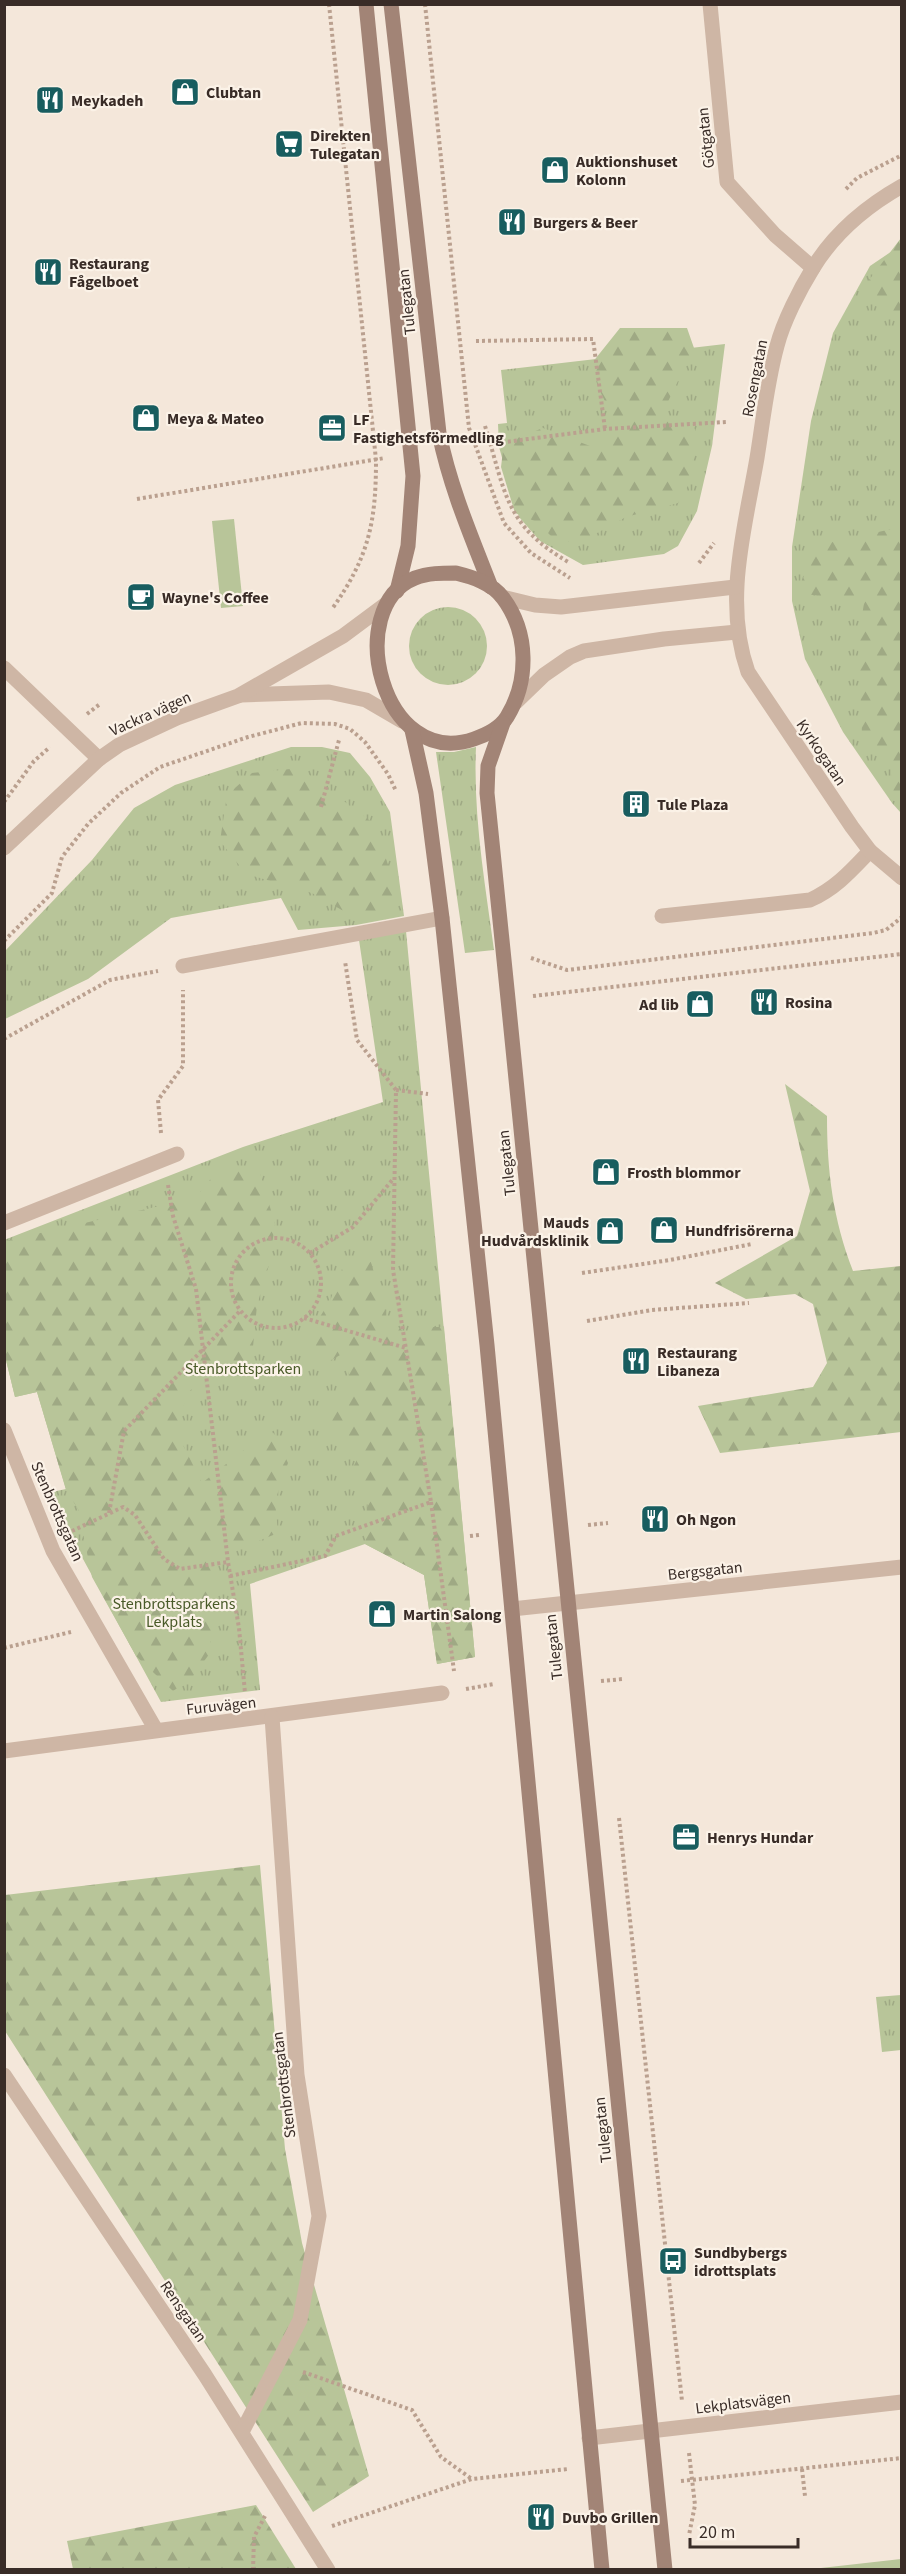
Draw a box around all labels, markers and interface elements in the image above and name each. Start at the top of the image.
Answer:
shop icon: Clubtan [169,76,201,108]
place label: Clubtan [206,82,261,104]
restaurant icon: Meykadeh [34,84,66,116]
place label: Meykadeh [71,90,143,112]
street label: Götgatan [692,106,720,169]
place label: Direkten Tulegatan [310,125,380,165]
supermarket icon: Direkten Tulegatan [273,128,305,160]
place label: Auktionshuset Kolonn [575,151,678,191]
shop icon: Auktionshuset Kolonn [539,154,571,186]
restaurant icon: Burgers & Beer [496,206,528,238]
place label: Burgers & Beer [533,212,638,234]
place label: Restaurang Fågelboet [69,253,150,293]
restaurant icon: Restaurang Fågelboet [32,256,64,288]
street label: Tulegatan [393,268,421,336]
street label: Rosengatan [737,338,773,419]
shop icon: Meya & Mateo [130,402,162,434]
place label: Meya & Mateo [167,408,264,430]
place label: LF Fastighetsförmedling [353,409,504,449]
office icon: LF Fastighetsförmedling [316,412,348,444]
cafe icon: Wayne's Coffee [125,581,157,613]
place label: Wayne's Coffee [162,587,269,609]
street label: Vackra vägen [106,686,195,742]
street label: Kyrkogatan [791,715,851,790]
building icon: Tule Plaza [620,788,652,820]
place label: Tule Plaza [657,794,729,816]
restaurant icon: Rosina [748,986,780,1018]
shop icon: Ad lib [684,988,716,1020]
place label: Rosina [785,992,833,1014]
place label: Ad lib [638,994,679,1016]
street label: Tulegatan [493,1129,521,1197]
shop icon: Frosth blommor [590,1156,622,1188]
place label: Frosth blommor [627,1162,741,1184]
place label: Mauds Hudvårdsklinik [481,1212,589,1252]
shop icon: Hundfrisörerna [648,1214,680,1246]
shop icon: Mauds Hudvårdsklinik [594,1215,626,1247]
place label: Hundfrisörerna [685,1220,794,1242]
place label: Restaurang Libaneza [657,1342,738,1382]
restaurant icon: Restaurang Libaneza [620,1345,652,1377]
park label: Stenbrottsparken [185,1358,301,1380]
street label: Stenbrottsgatan [25,1458,89,1565]
restaurant icon: Oh Ngon [639,1503,671,1535]
place label: Oh Ngon [676,1509,736,1531]
street label: Bergsgatan [667,1556,744,1586]
park label: Stenbrottsparkens Lekplats [112,1593,236,1633]
shop icon: Martin Salong [366,1598,398,1630]
place label: Martin Salong [403,1604,502,1626]
street label: Tulegatan [540,1613,568,1681]
street label: Furuvägen [185,1691,257,1721]
office icon: Henrys Hundar [670,1821,702,1853]
place label: Henrys Hundar [707,1827,814,1849]
street label: Stenbrottsgatan [267,2030,301,2139]
street label: Tulegatan [589,2096,617,2164]
place label: Sundbybergs idrottsplats [694,2242,787,2282]
bus stop icon: Sundbybergs idrottsplats [657,2245,689,2277]
street label: Rensgatan [155,2276,212,2347]
street label: Lekplatsvägen [694,2386,792,2420]
restaurant icon: Duvbo Grillen [525,2501,557,2533]
place label: Duvbo Grillen [562,2507,658,2529]
scale bar [690,2511,798,2549]
text: 20 m [699,2520,735,2545]

